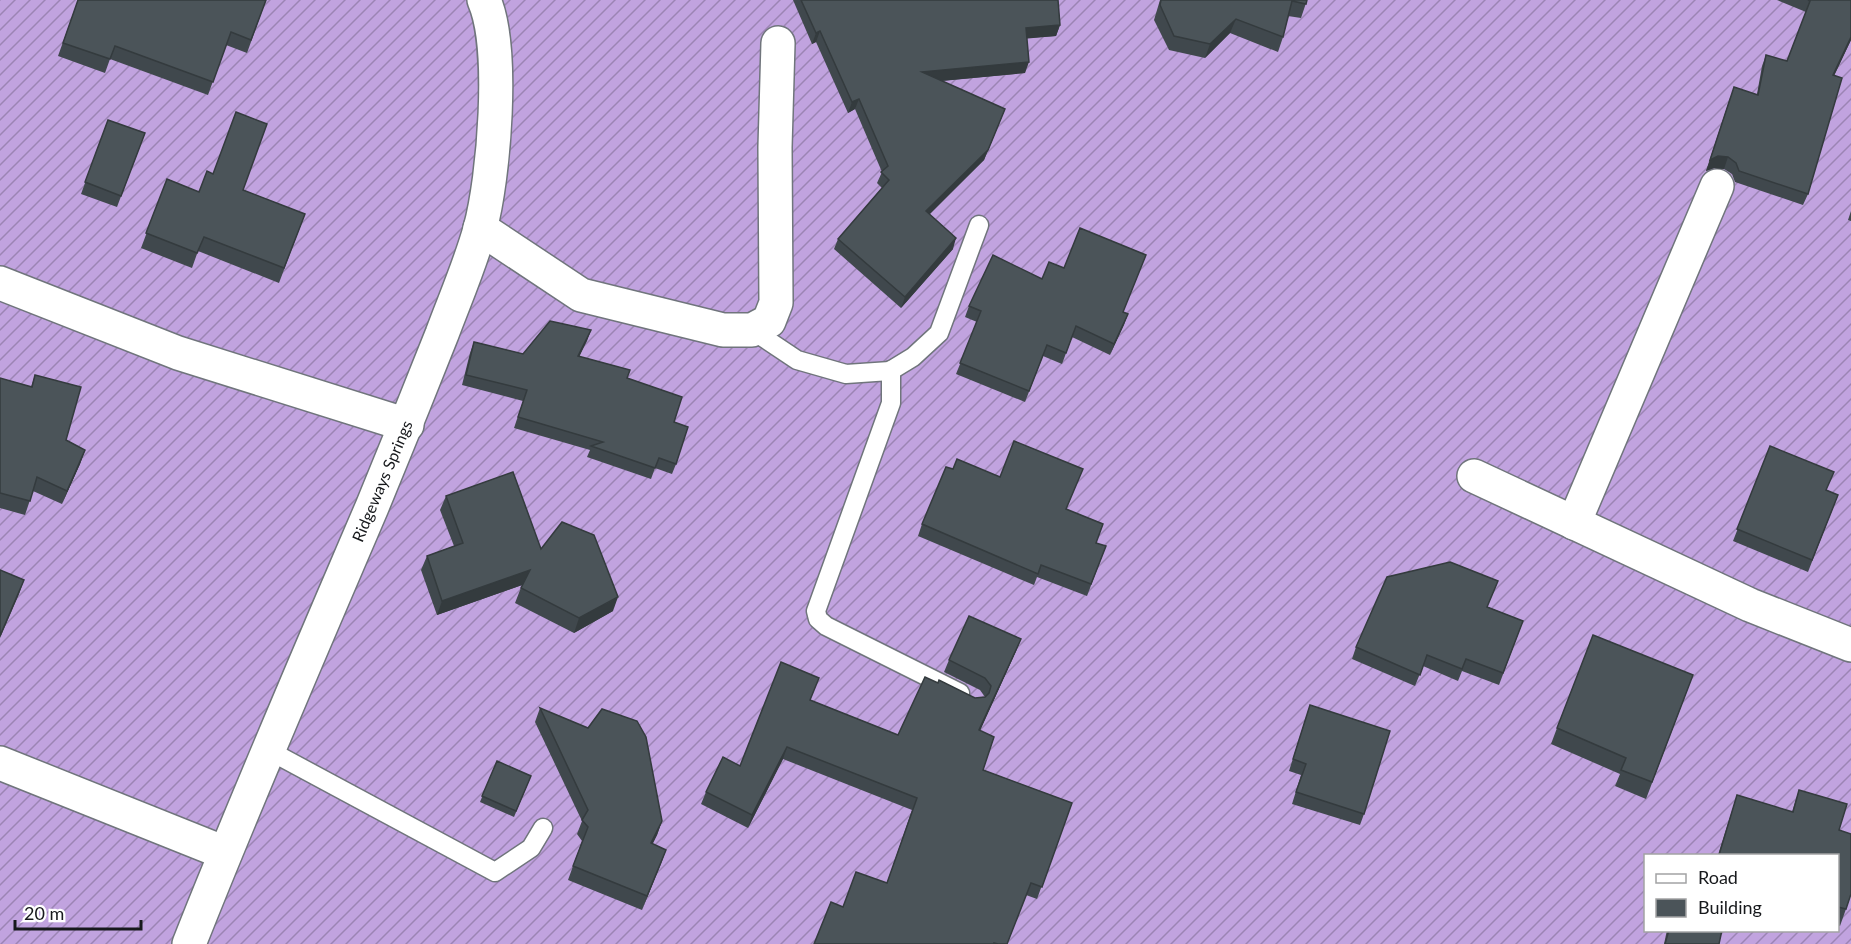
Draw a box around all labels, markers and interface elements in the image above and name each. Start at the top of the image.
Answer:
street label: Ridgeways Springs [347,417,416,544]
legend [1644,854,1839,932]
text: Road [1698,866,1738,888]
scale bar [15,893,141,931]
text: Building [1698,896,1762,918]
text: 20 m [24,902,64,924]

